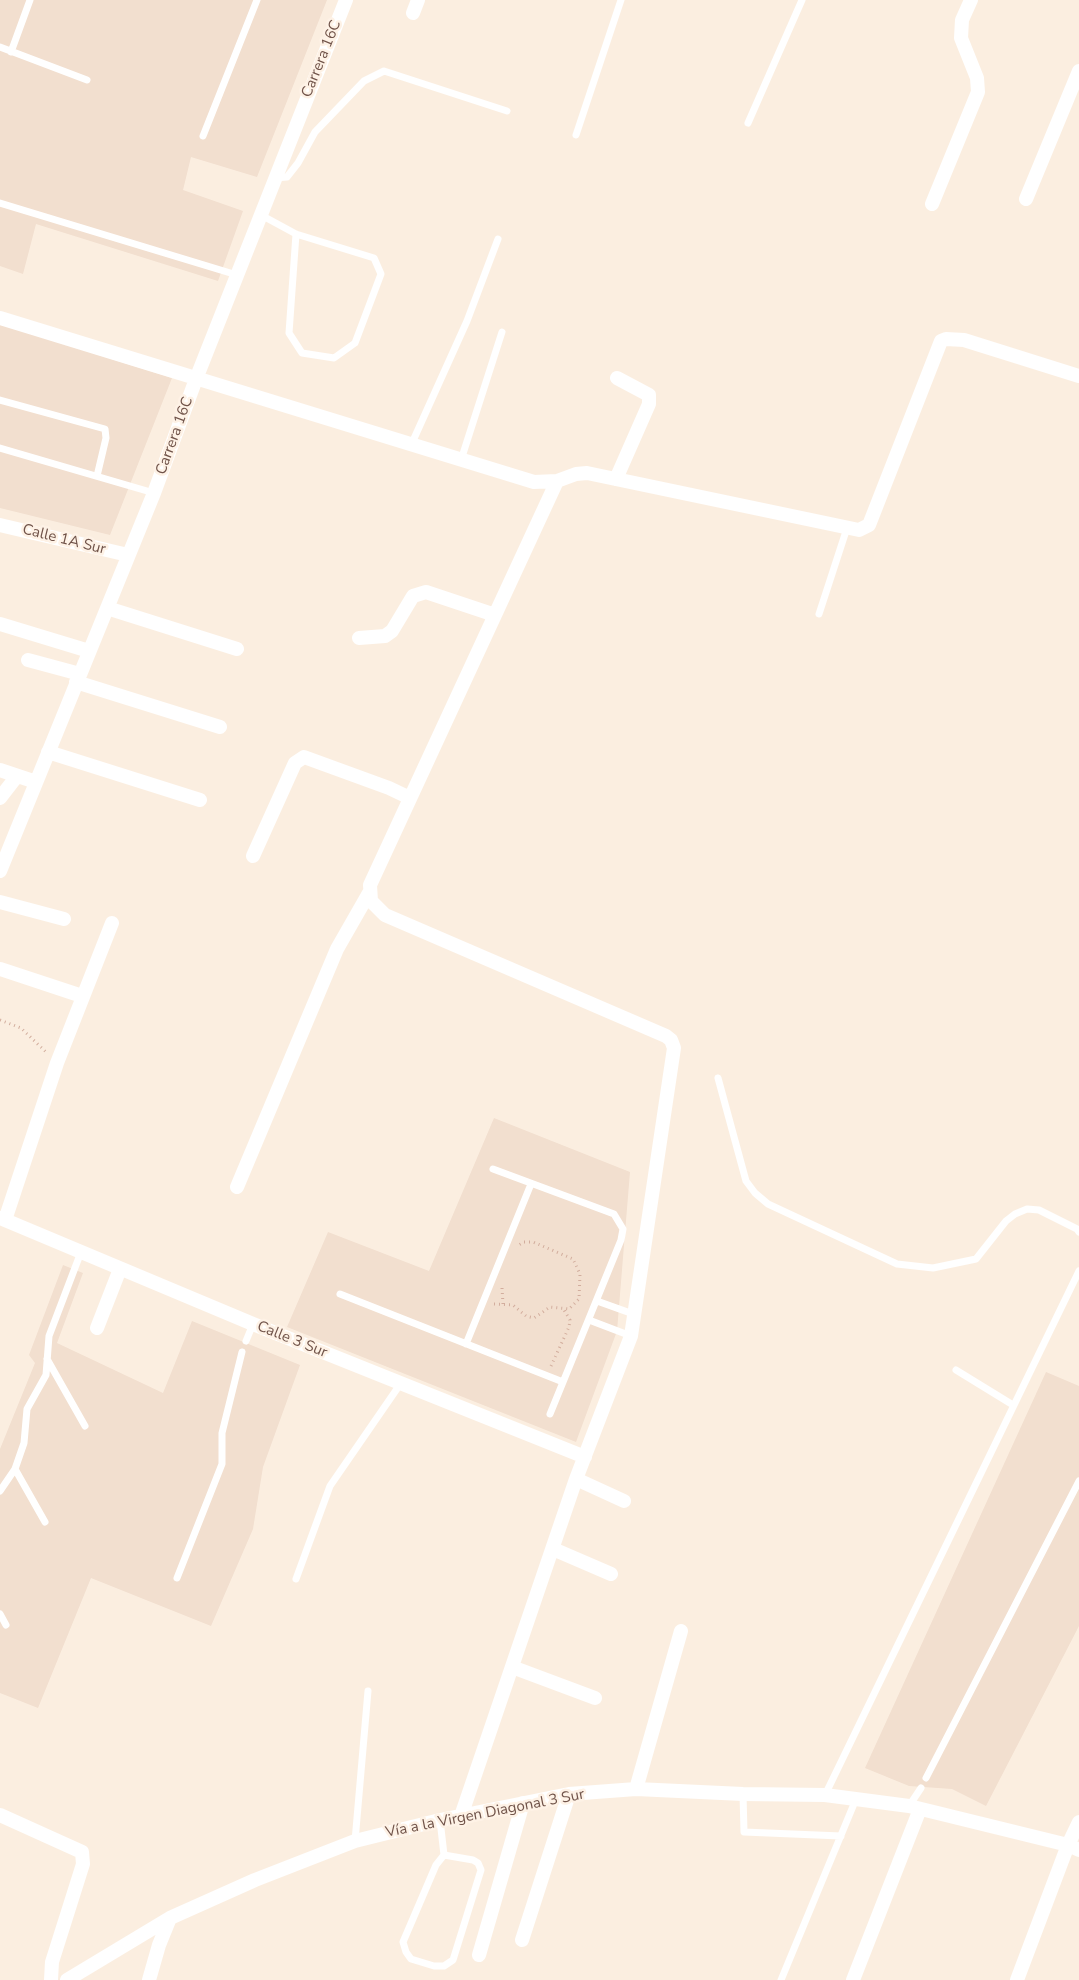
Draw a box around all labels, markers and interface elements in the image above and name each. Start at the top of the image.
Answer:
street label: Carrera 16C [298,18,346,100]
street label: Carrera 16C [153,395,197,477]
street label: Calle 1A Sur [20,521,108,559]
street label: Calle 3 Sur [254,1318,330,1362]
street label: Vía a la Virgen Diagonal 3 Sur [384,1786,586,1842]

